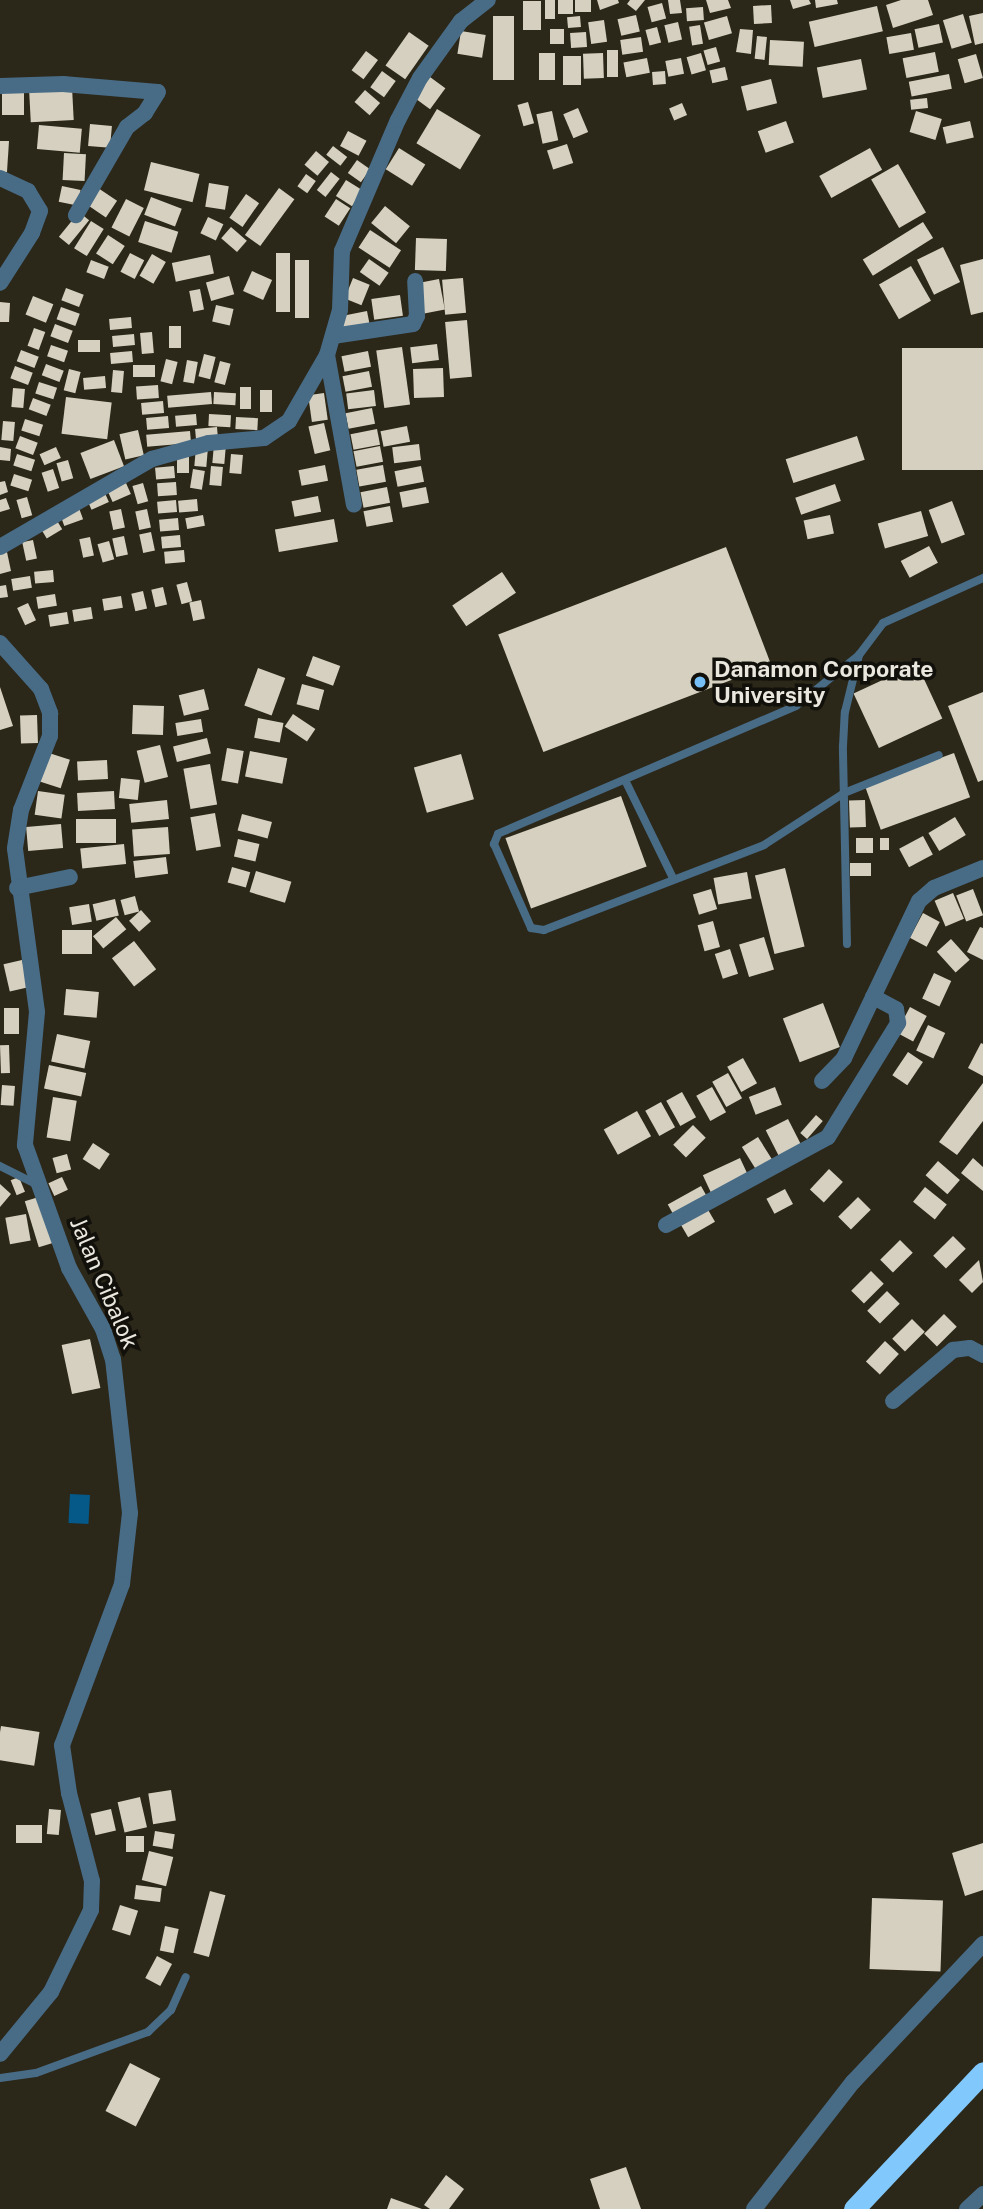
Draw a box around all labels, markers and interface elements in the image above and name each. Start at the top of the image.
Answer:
place label: Danamon Corporate University [714,655,934,709]
marker: Danamon Corporate University [692,674,708,690]
street label: Jalan Cibalok [64,1213,144,1353]

